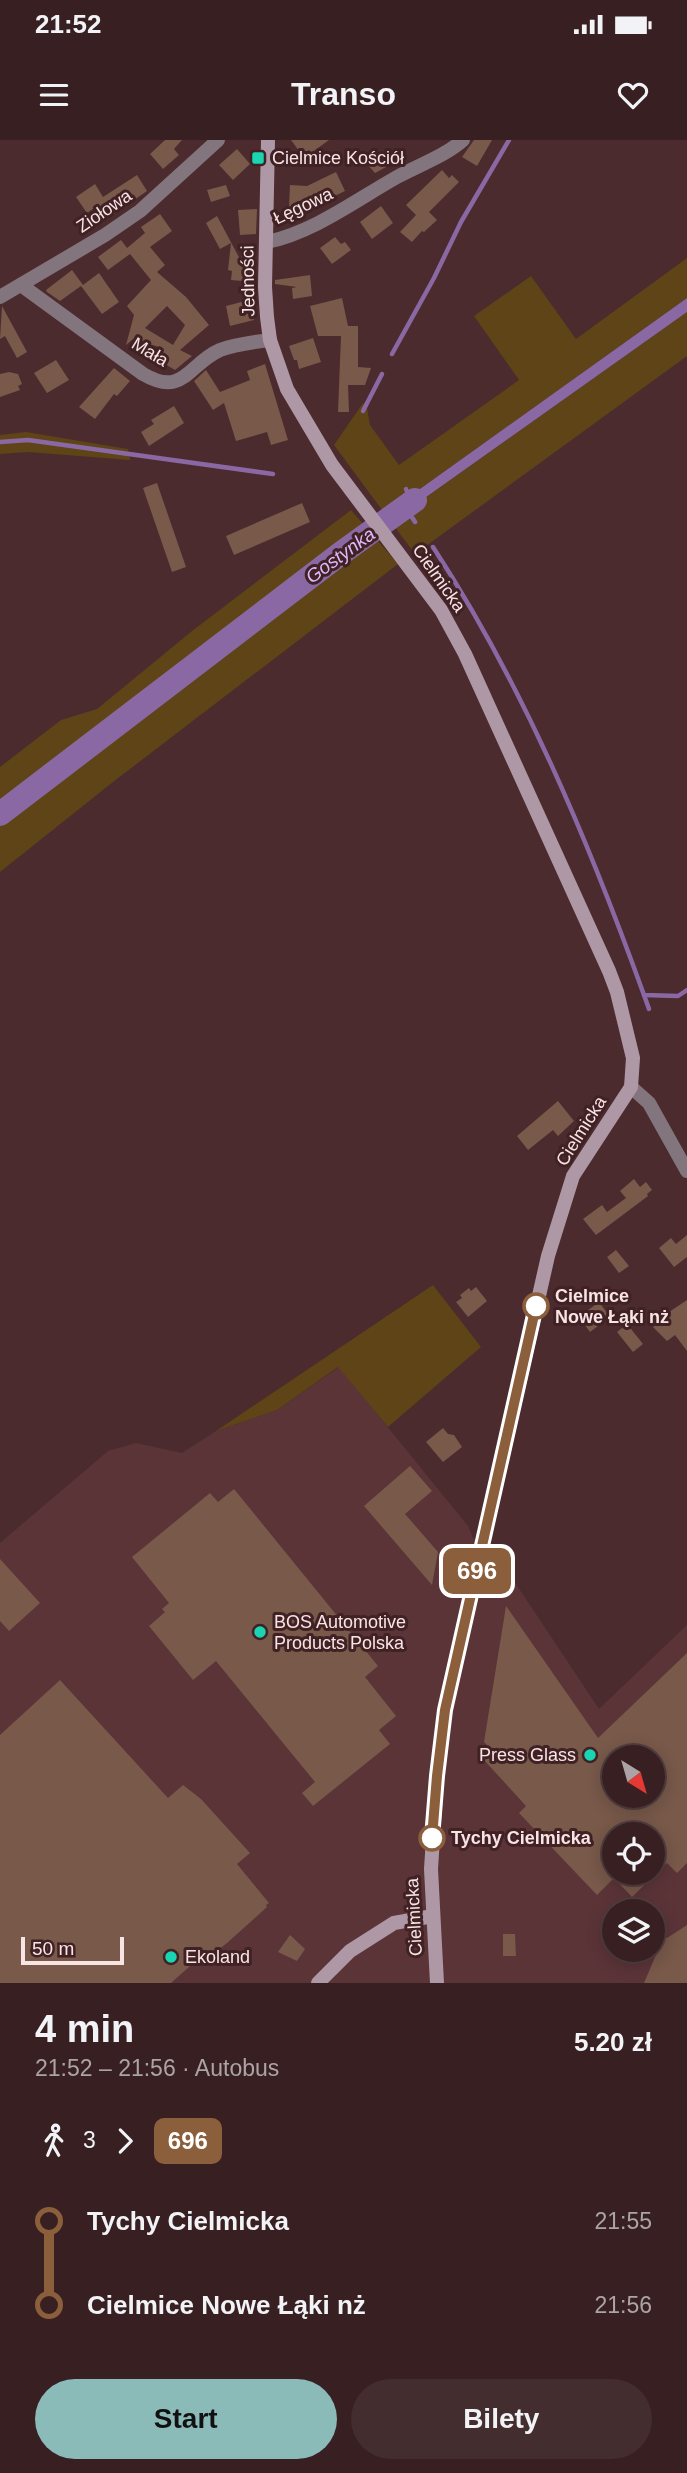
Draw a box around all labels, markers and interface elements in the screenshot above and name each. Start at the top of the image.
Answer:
text: 21:52 [35,9,102,39]
icon: menu [35,76,73,114]
text: Transo [291,76,396,112]
icon: heart [614,76,652,114]
place label: Cielmice Kościół [272,148,404,168]
marker: Cielmice Kościół [250,150,266,166]
street label: Łęgowa [270,183,337,228]
street label: Ziołowa [73,185,136,237]
street label: Jedności [237,245,259,317]
street label: Mała [128,333,173,371]
water label: Gostynka [302,523,379,587]
street label: Cielmicka [408,540,470,616]
street label: Cielmicka [552,1092,611,1169]
place label: Cielmice Nowe Łąki nż [555,1286,669,1327]
marker: Cielmice Nowe Łąki nż [523,1293,549,1319]
line badge: 696 [437,1548,517,1594]
text: 696 [457,1557,497,1584]
place label: BOS Automotive Products Polska [274,1612,406,1653]
marker: BOS Automotive Products Polska [252,1624,268,1640]
place label: Press Glass [479,1745,576,1765]
north arrow [602,1745,665,1808]
map controls [602,1745,665,1962]
marker: Press Glass [582,1747,598,1763]
button: locate [602,1822,665,1885]
marker: Tychy Cielmicka [419,1825,445,1851]
place label: Tychy Cielmicka [451,1828,592,1848]
street label: Cielmicka [402,1877,426,1956]
button: layers [602,1899,665,1962]
scale bar [21,1934,124,1966]
text: 50 m [32,1938,74,1959]
place label: Ekoland [185,1947,250,1967]
marker: Ekoland [163,1949,179,1965]
text: 4 min [35,2008,134,2050]
text: 5.20 zł [574,2027,652,2057]
text: 21:52 – 21:56 · Autobus [35,2055,279,2081]
icon: walk [35,2122,73,2160]
icon: forward [106,2122,144,2160]
text: 3 [83,2127,96,2153]
text: 696 [168,2127,208,2154]
text: Tychy Cielmicka [87,2206,289,2236]
text: 21:55 [594,2208,652,2234]
text: Cielmice Nowe Łąki nż [87,2290,366,2320]
text: 21:56 [594,2292,652,2318]
button: Start [35,2379,337,2459]
button: Bilety [351,2379,652,2459]

